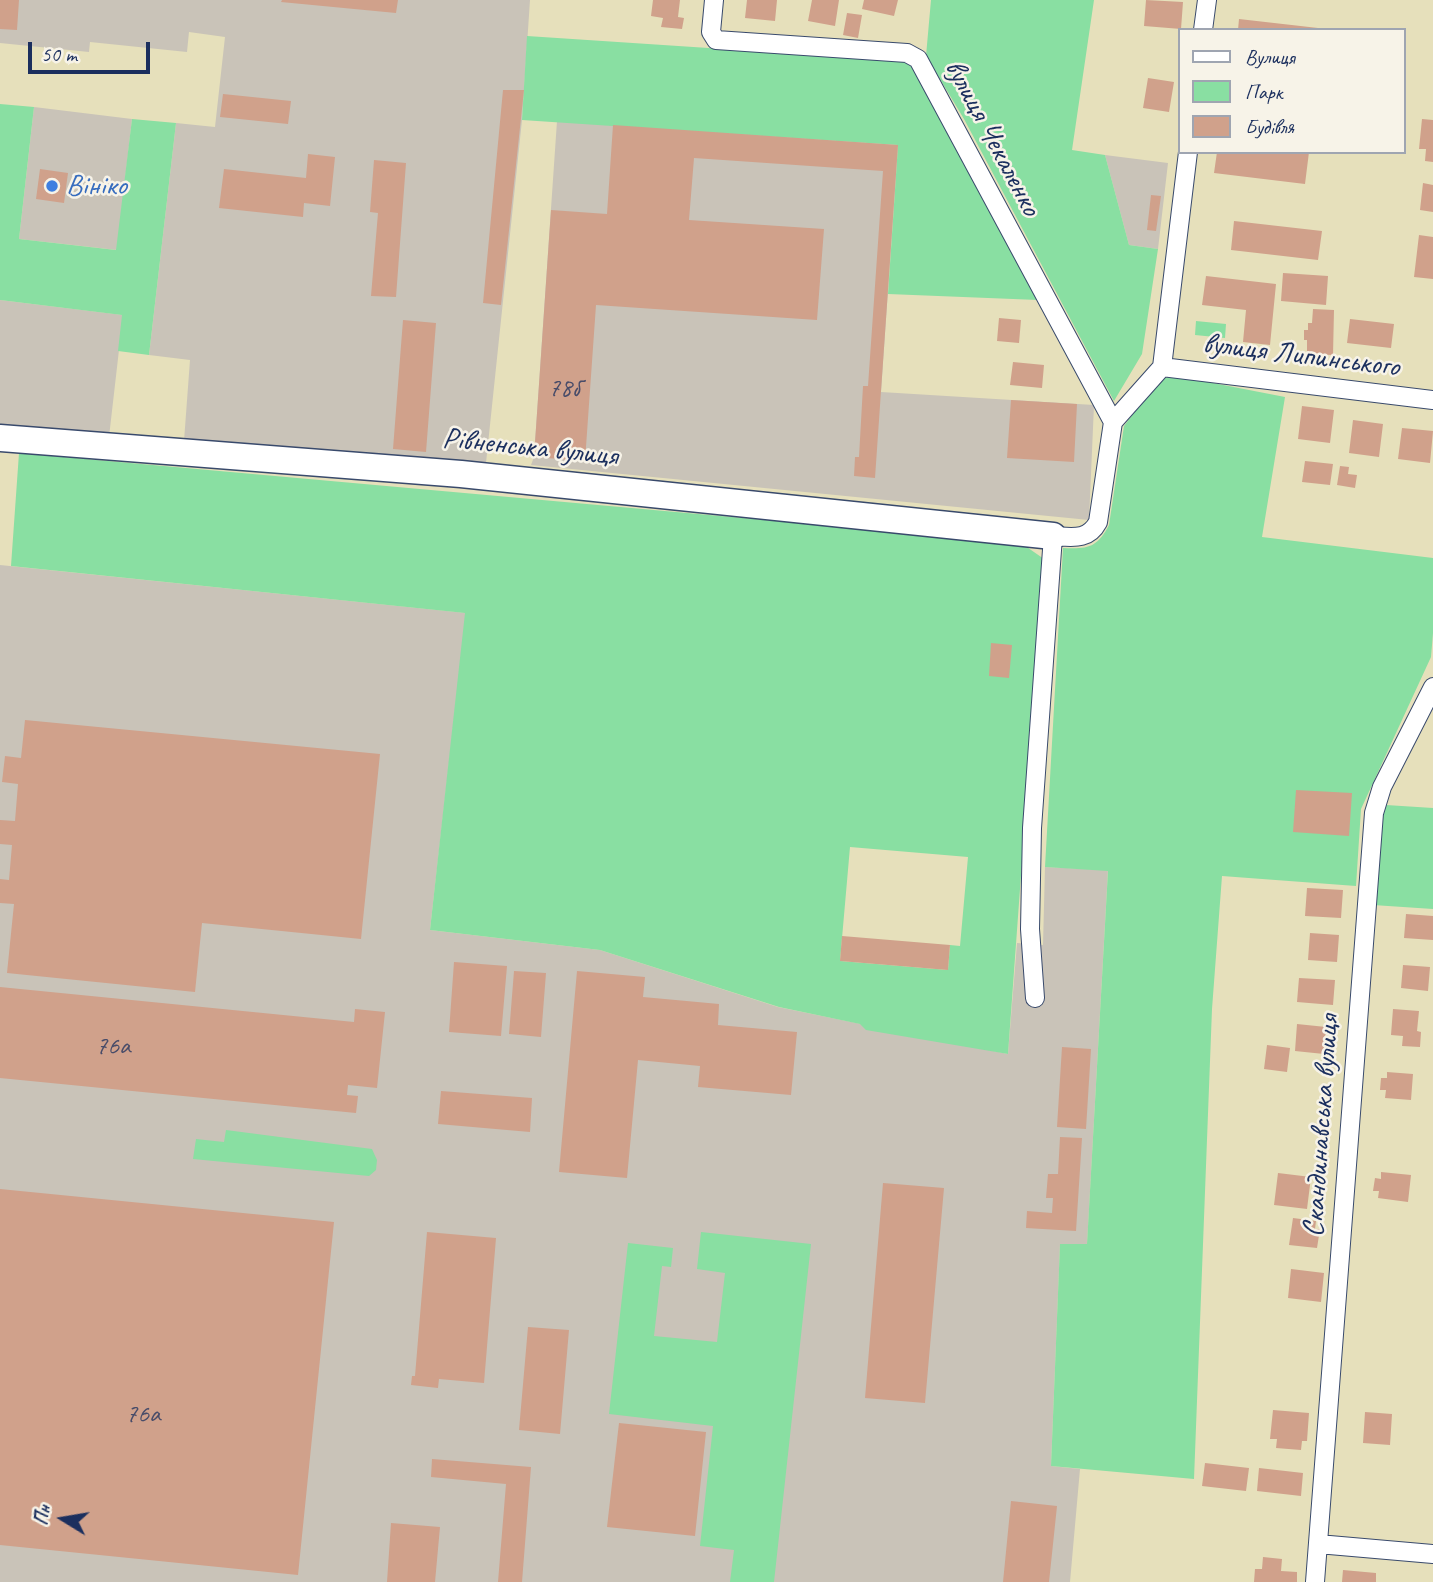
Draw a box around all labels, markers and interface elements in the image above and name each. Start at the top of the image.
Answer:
scale bar [32,28,154,72]
legend [1178,28,1405,154]
text: 50 m [41,41,77,67]
text: Вулиця [1245,44,1295,70]
street label: вулиця Чекаленко [936,54,1048,222]
text: Парк [1245,79,1282,105]
text: Будівля [1245,114,1294,140]
place label: Вініко [66,168,127,204]
marker: Вініко [44,178,60,194]
street label: вулиця Липинського [1201,326,1401,386]
house number: 78б [548,373,580,405]
street label: Рівненська вулиця [441,421,619,475]
street label: Скандинавська вулиця [1296,1014,1348,1238]
house number: 76а [96,1031,130,1063]
house number: 76а [126,1399,160,1431]
north arrow [28,1484,98,1554]
text: Пн [29,1503,56,1527]

